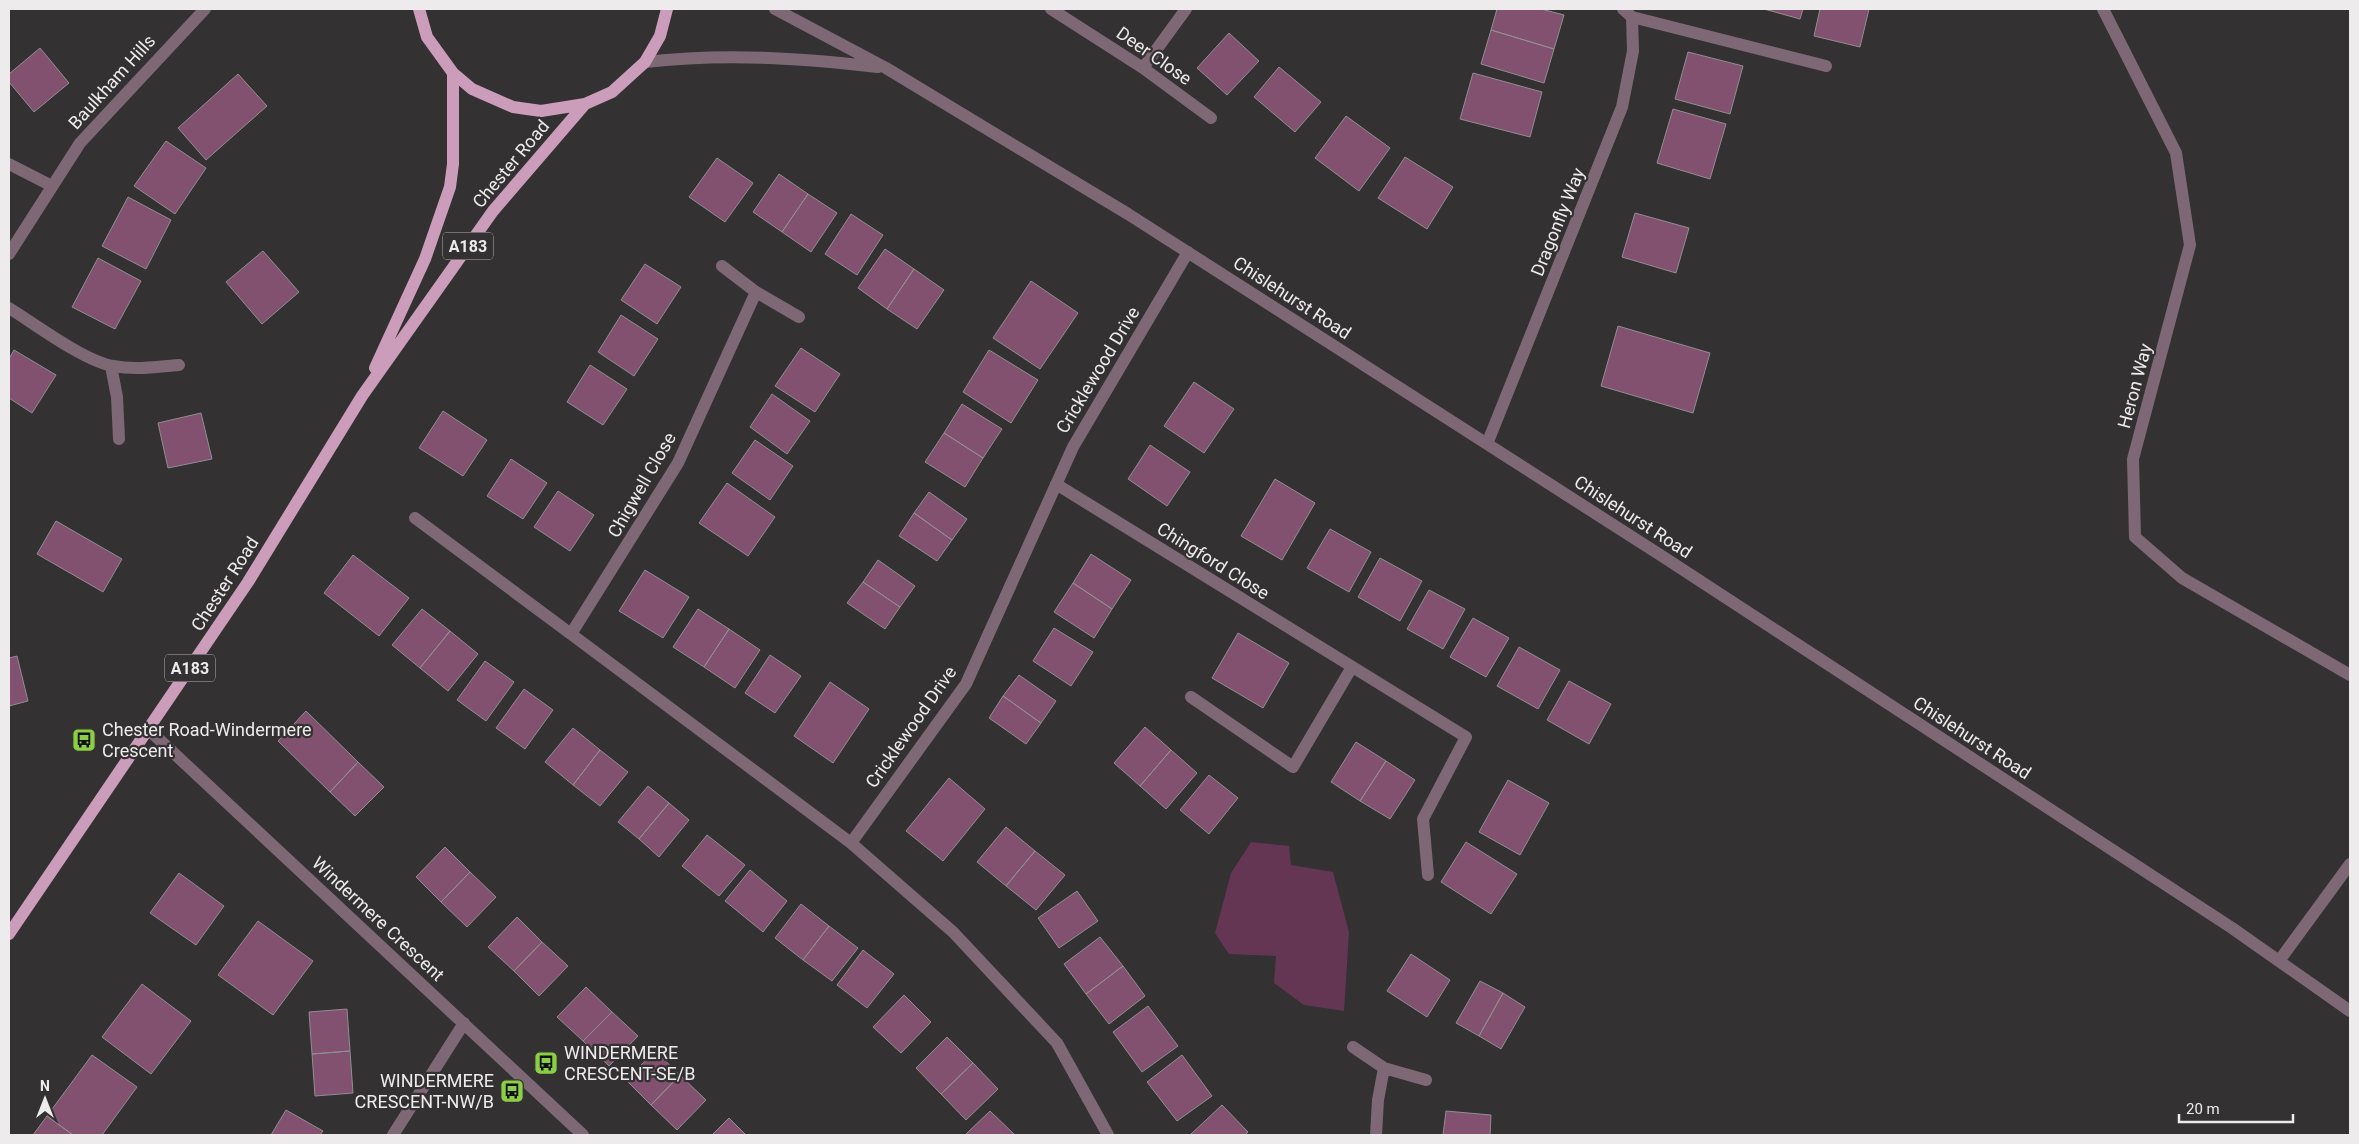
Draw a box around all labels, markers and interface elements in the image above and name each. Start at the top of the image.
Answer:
street label: Deer Close [1113,22,1196,89]
street label: Baulkham Hills [64,30,159,133]
street label: Chester Road [468,116,553,212]
street label: Dragonfly Way [1526,164,1589,279]
road number: A183 [443,232,493,260]
street label: Chislehurst Road [1229,252,1355,343]
street label: Cricklewood Drive [1052,303,1144,437]
street label: Heron Way [2113,341,2156,431]
street label: Chigwell Close [603,429,680,541]
street label: Chislehurst Road [1570,471,1696,562]
street label: Chingford Close [1153,518,1273,603]
street label: Chester Road [186,533,263,635]
road number: A183 [165,654,215,681]
street label: Cricklewood Drive [861,662,960,792]
street label: Chislehurst Road [1909,692,2035,783]
place label: Chester Road-Windermere Crescent [102,719,312,761]
bus stop icon: Chester Road-Windermere Crescent [71,727,97,753]
street label: Windermere Crescent [308,852,449,985]
place label: WINDERMERE CRESCENT-SE/B [564,1042,696,1084]
bus stop icon: WINDERMERE CRESCENT-SE/B [533,1050,559,1076]
place label: WINDERMERE CRESCENT-NW/B [355,1070,494,1112]
north arrow [20,1074,70,1124]
text: N [40,1078,50,1094]
bus stop icon: WINDERMERE CRESCENT-NW/B [499,1078,525,1104]
scale bar [2179,1092,2293,1124]
text: 20 m [2186,1100,2220,1118]

